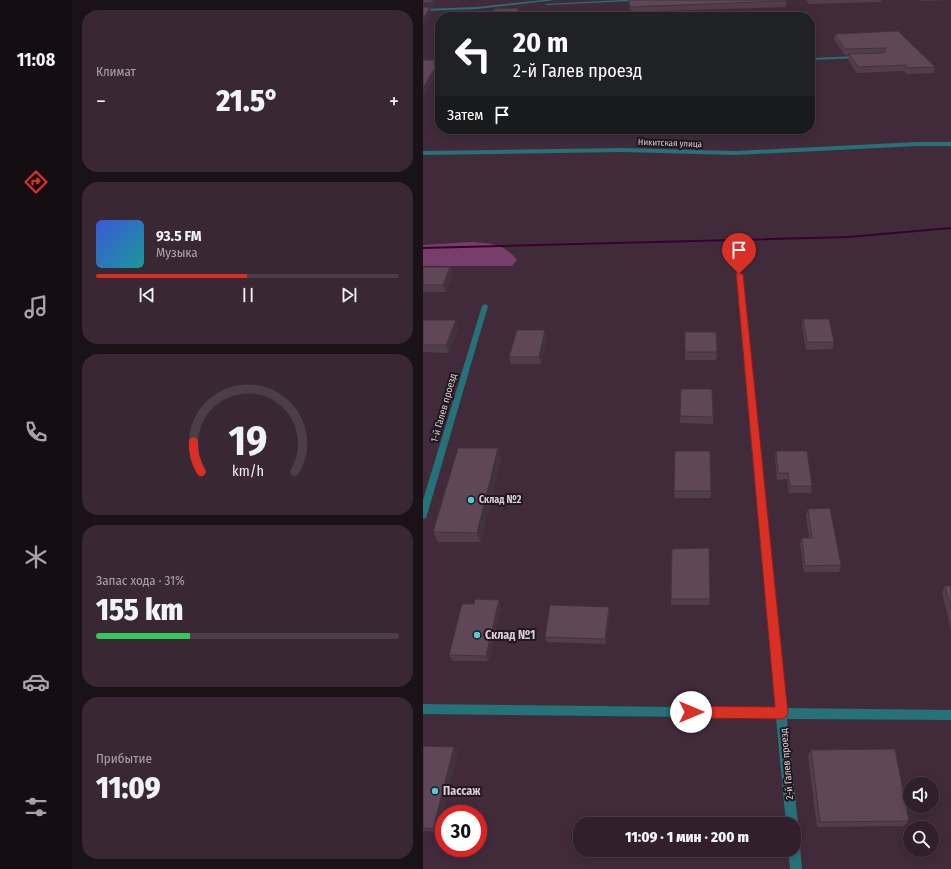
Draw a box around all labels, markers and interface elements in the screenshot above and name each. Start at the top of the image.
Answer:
text: 20 m [513,26,568,59]
icon: left [447,28,499,80]
text: 11:08 [17,49,55,71]
text: 2-й Галев проезд [513,60,642,82]
text: Климат [96,64,136,79]
text: 21.5° [216,83,279,119]
text: − [96,88,106,115]
text: + [389,88,399,115]
icon: arrive [491,104,513,126]
text: Затем [447,106,483,124]
street label: Никитская улица [638,137,703,149]
icon: directions [22,168,50,196]
text: 93.5 FM [156,227,202,245]
pin [722,233,756,274]
icon: arrive [728,239,750,261]
text: Музыка [156,245,198,260]
icon: previous [136,284,158,306]
icon: pause [237,284,259,306]
icon: next [338,284,360,306]
icon: music [22,293,50,321]
street label: 1-й Галев проезд [428,372,460,444]
text: 19 [228,416,267,466]
icon: phone [22,418,50,446]
text: km/h [232,463,263,480]
place label: Склад №2 [479,494,522,506]
marker: Склад №2 [466,495,476,505]
icon: climate [22,543,50,571]
text: Запас хода · 31% [96,573,185,588]
text: 155 km [96,592,183,628]
place label: Склад №1 [485,628,535,642]
marker: Склад №1 [472,630,482,640]
icon: car [22,668,50,696]
position arrow [670,691,712,733]
street label: 2-й Галев проезд [778,728,796,800]
text: Прибытие [96,751,152,766]
text: 11:09 [96,770,161,806]
map controls [903,777,939,857]
button: sound [903,777,939,813]
place label: Пассаж [443,784,481,798]
marker: Пассаж [430,786,440,796]
icon: filters [22,793,50,821]
speed limit sign: 30 [435,805,487,857]
button: search [903,821,939,857]
text: 11:09 · 1 мин · 200 m [625,828,749,846]

